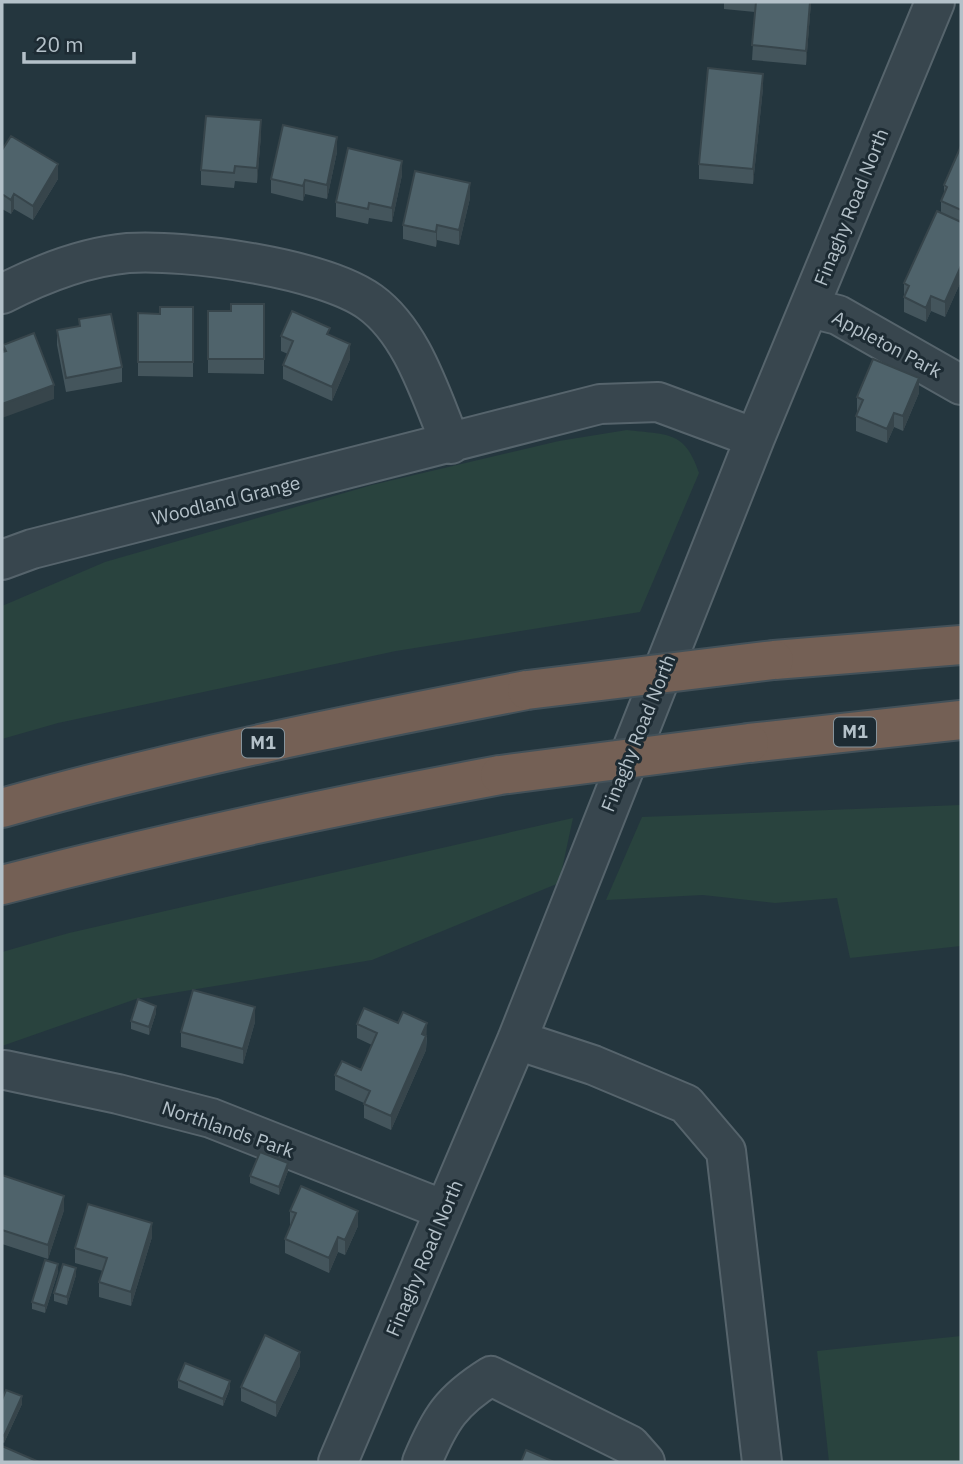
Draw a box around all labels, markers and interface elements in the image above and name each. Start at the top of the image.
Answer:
scale bar [24,21,135,65]
text: 20 m [35,30,84,58]
street label: Finaghy Road North [808,125,894,289]
street label: Appleton Park [828,305,946,383]
street label: Woodland Grange [149,470,303,530]
street label: Finaghy Road North [595,651,681,815]
road number: M1 [834,718,876,746]
road number: M1 [242,728,284,758]
street label: Northlands Park [159,1095,297,1163]
street label: Finaghy Road North [380,1176,468,1340]

